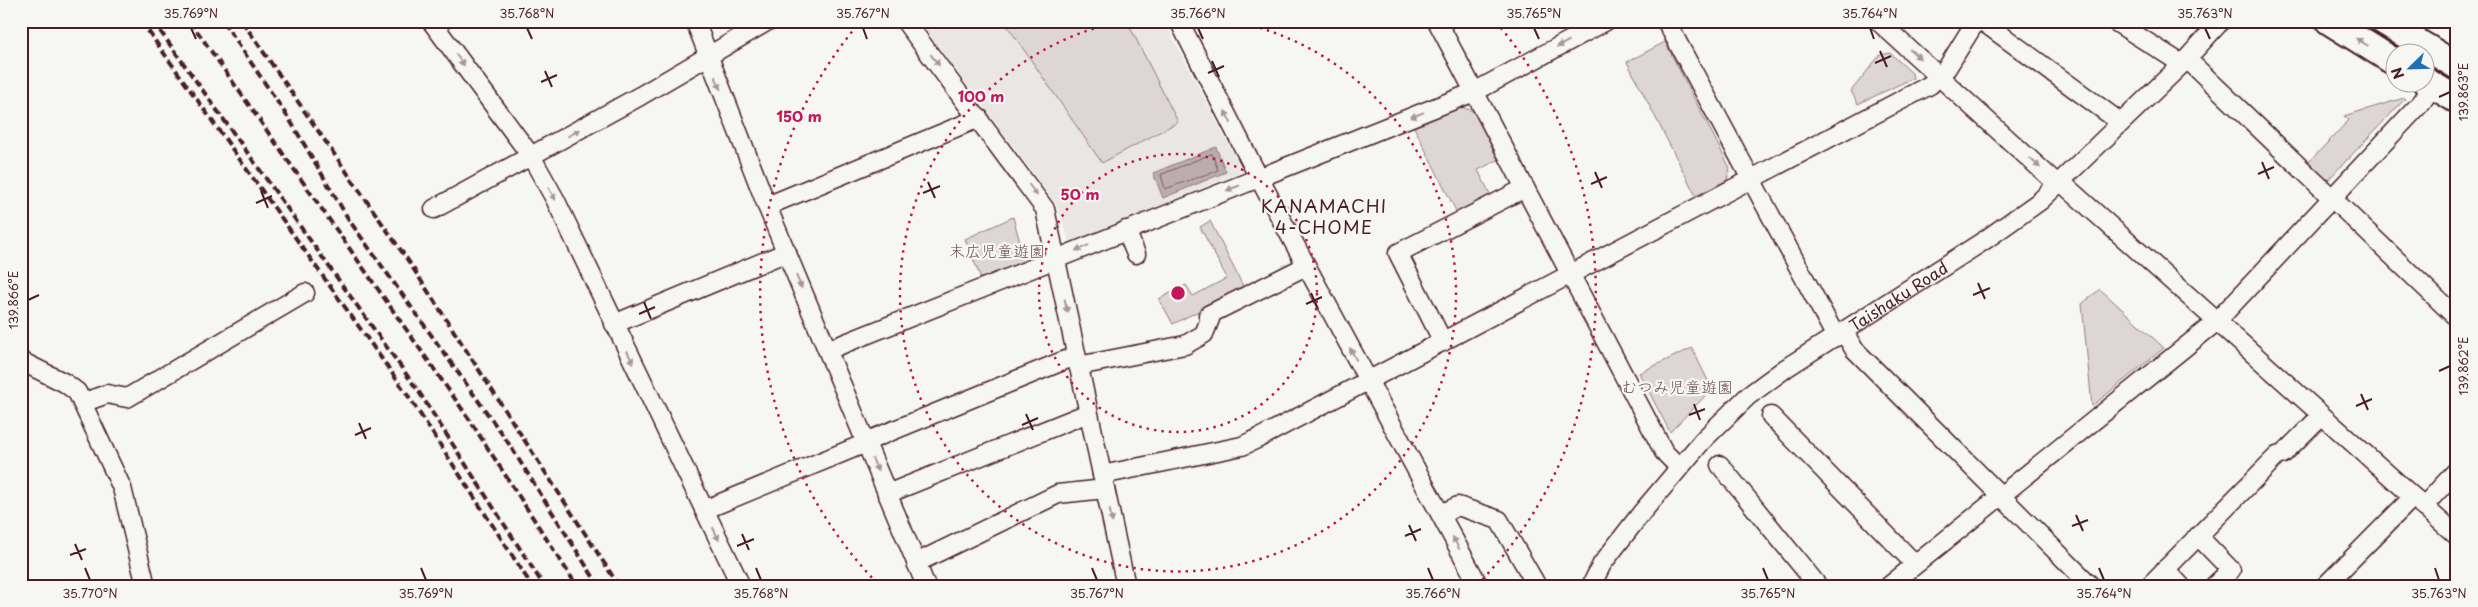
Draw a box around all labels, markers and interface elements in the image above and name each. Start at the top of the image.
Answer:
text: 35.769°N [164,4,218,22]
text: 35.768°N [500,4,554,22]
text: 35.767°N [836,4,890,22]
text: 35.766°N [1170,4,1226,22]
text: 35.765°N [1507,4,1561,22]
text: 35.764°N [1842,4,1898,22]
text: 35.763°N [2177,4,2233,22]
one-way arrow [2356,37,2369,47]
one-way arrow [1556,40,1570,48]
north arrow [2386,42,2436,92]
one-way arrow [1908,48,1920,60]
one-way arrow [455,53,466,66]
one-way arrow [930,53,941,66]
text: 139.863°E [2454,63,2472,121]
text: N [2386,64,2409,82]
one-way arrow [714,76,722,91]
text: 100 m [958,84,1004,107]
text: 150 m [776,104,822,127]
one-way arrow [1224,110,1232,125]
one-way arrow [1410,112,1424,120]
one-way arrow [567,128,580,137]
one-way arrow [2029,157,2041,169]
text: 50 m [1061,182,1099,205]
one-way arrow [1027,183,1038,196]
one-way arrow [1226,184,1240,192]
one-way arrow [548,187,557,201]
district label: KANAMACHI 4-CHOME [1261,192,1387,240]
park label: 末広児童遊園 [949,238,1045,262]
one-way arrow [1075,244,1089,252]
street label: Taishaku Road [1844,255,1952,337]
text: 139.866°E [4,271,22,329]
one-way arrow [796,275,804,289]
centre of rings [1169,284,1187,302]
one-way arrow [1062,298,1070,314]
text: 139.862°E [2454,337,2472,395]
one-way arrow [1349,347,1357,361]
one-way arrow [626,349,634,364]
park label: むつみ児童遊園 [1621,374,1733,398]
one-way arrow [871,458,879,473]
one-way arrow [1107,509,1115,524]
one-way arrow [712,527,720,541]
one-way arrow [1452,535,1460,550]
text: 35.770°N [62,584,118,602]
text: 35.769°N [399,584,453,602]
text: 35.768°N [734,584,788,602]
text: 35.767°N [1070,584,1124,602]
text: 35.766°N [1405,584,1461,602]
text: 35.765°N [1741,584,1795,602]
text: 35.764°N [2076,584,2132,602]
text: 35.763°N [2411,584,2467,602]

